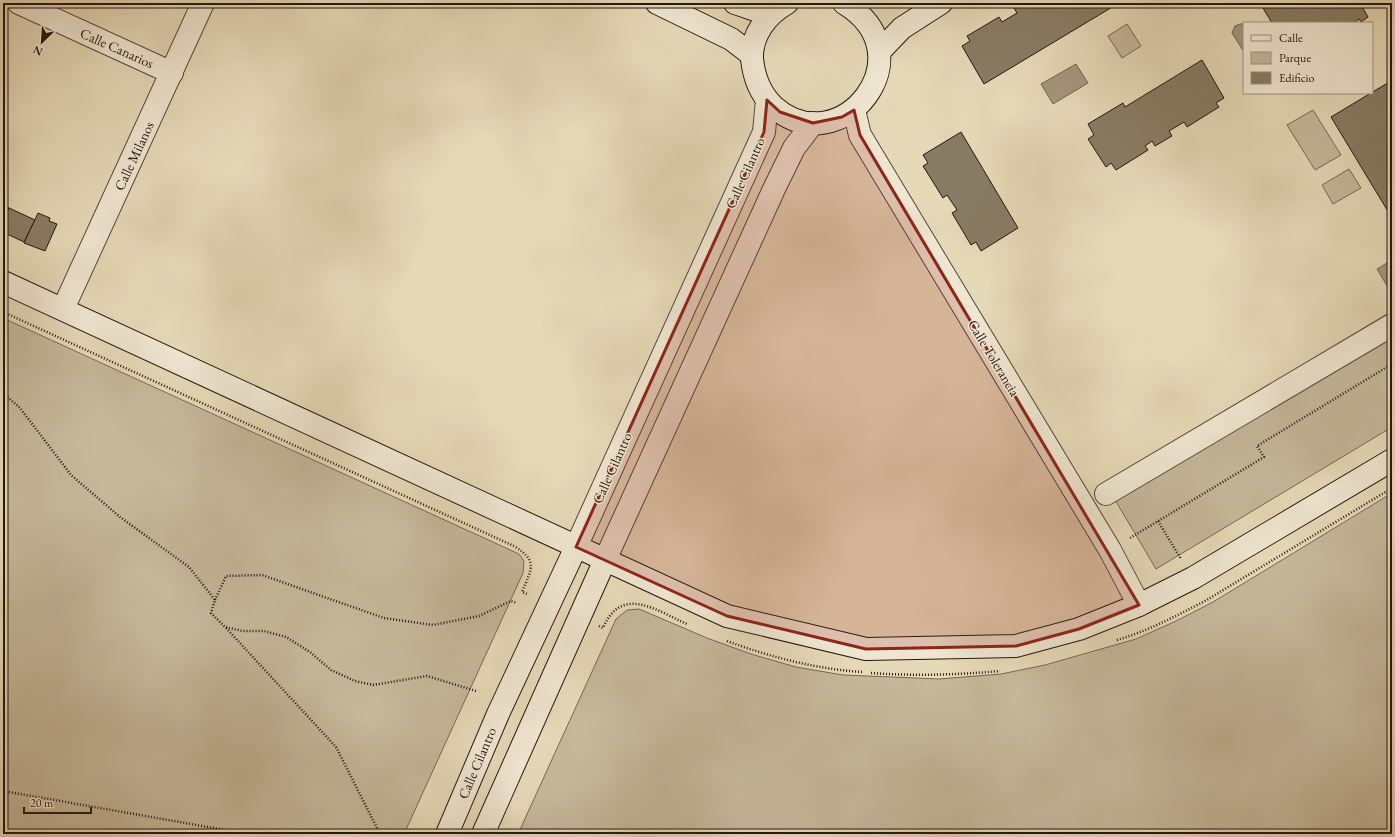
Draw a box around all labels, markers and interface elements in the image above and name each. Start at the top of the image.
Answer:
north arrow [22,22,62,62]
legend [1243,22,1373,94]
street label: Calle Canarios [77,24,157,72]
text: Calle [1279,30,1303,46]
text: N [31,43,45,59]
text: Parque [1279,50,1311,66]
text: Edificio [1279,70,1315,86]
street label: Calle Milanos [110,118,158,193]
street label: Calle Cilantro [721,134,769,211]
street label: Calle Tolerancia [964,316,1024,400]
street label: Calle Cilantro [588,429,636,506]
street label: Calle Cilantro [454,724,500,802]
scale bar [24,789,91,815]
text: 20 m [30,795,54,811]

